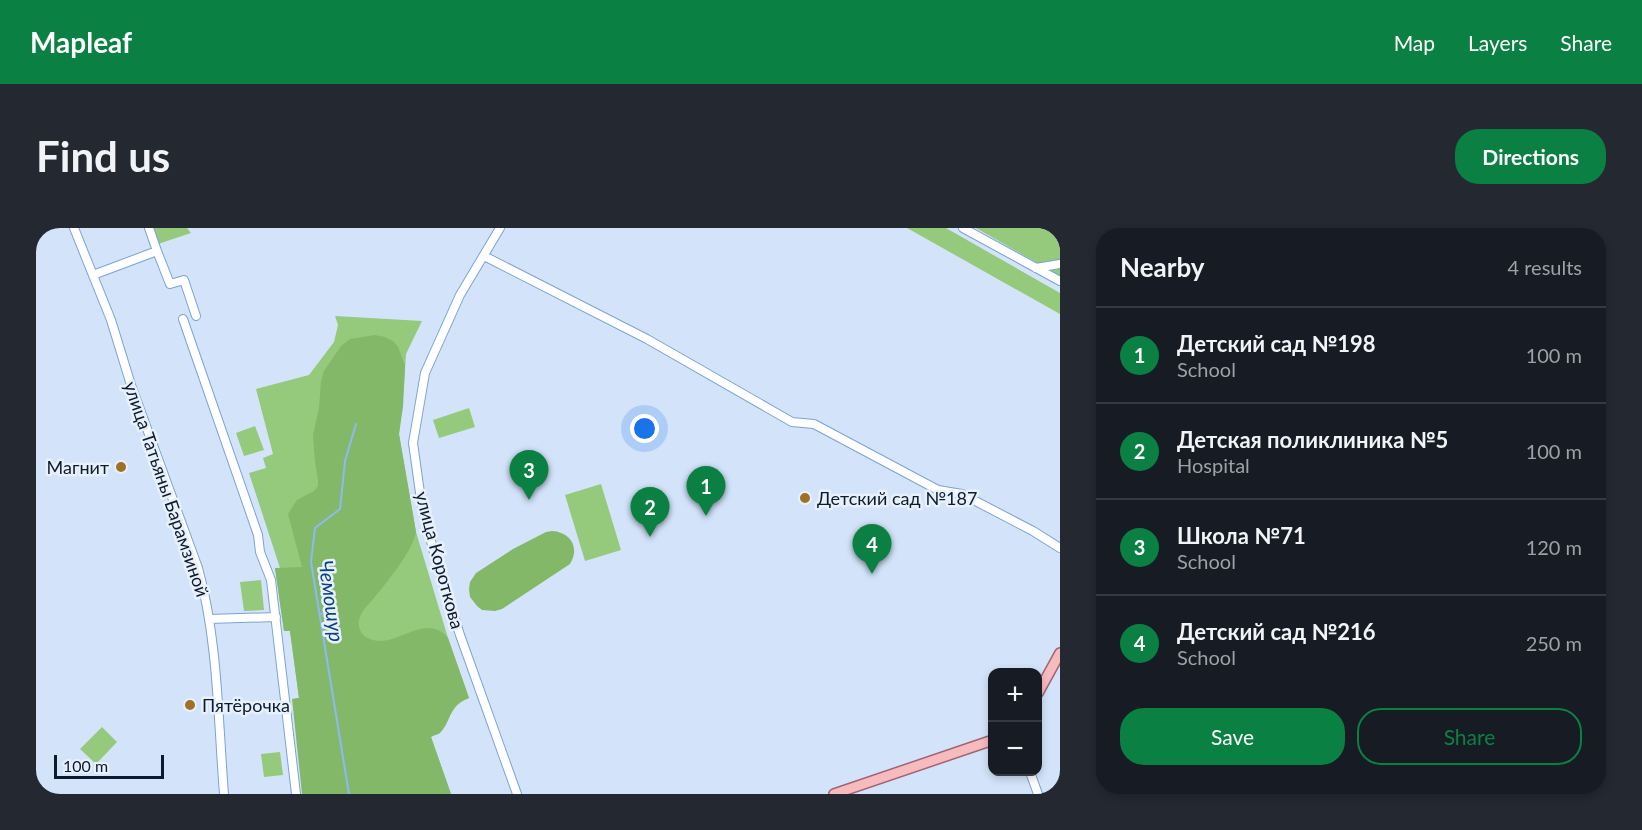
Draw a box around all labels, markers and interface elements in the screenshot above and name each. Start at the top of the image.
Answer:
text: Mapleaf [30,25,132,59]
text: Map [1394,30,1435,55]
text: Layers [1468,30,1527,55]
text: Share [1560,30,1612,55]
button: Directions [1455,129,1606,184]
text: Find us [36,131,170,181]
text: Nearby [1120,251,1205,283]
text: 4 results [1507,255,1582,279]
text: Детский сад №198 [1177,330,1376,357]
text: 1 [1134,343,1145,367]
text: 100 m [1526,343,1582,367]
text: School [1177,357,1236,381]
street label: улица Татьяны Барамзиной [120,378,214,600]
your location [630,414,659,443]
text: Детская поликлиника №5 [1177,426,1448,453]
text: 2 [1134,439,1145,463]
text: 100 m [1526,439,1582,463]
pin: 3 [510,450,548,500]
text: Hospital [1177,453,1250,477]
place label: Магнит [47,456,109,478]
marker: Магнит [114,460,128,474]
pin: 1 [686,466,726,516]
place label: Детский сад №187 [817,487,977,509]
pin: 2 [630,488,670,537]
street label: улица Короткова [411,489,469,631]
marker: Детский сад №187 [798,491,812,505]
text: Школа №71 [1177,522,1306,549]
pin: 4 [852,524,892,574]
text: 3 [1134,535,1145,559]
text: 120 m [1526,535,1582,559]
text: School [1177,549,1236,573]
water label: Чемошур [314,559,350,643]
text: Детский сад №216 [1177,618,1376,645]
text: 4 [1134,631,1145,655]
text: 250 m [1526,631,1582,655]
text: School [1177,645,1236,669]
map controls [988,668,1042,776]
button: + [988,668,1042,722]
place label: Пятёрочка [202,694,290,716]
marker: Пятёрочка [183,698,197,712]
button: Save [1120,708,1345,765]
button: Share [1357,708,1582,765]
button: − [988,722,1042,776]
scale bar [54,752,164,780]
text: 100 m [63,756,108,775]

